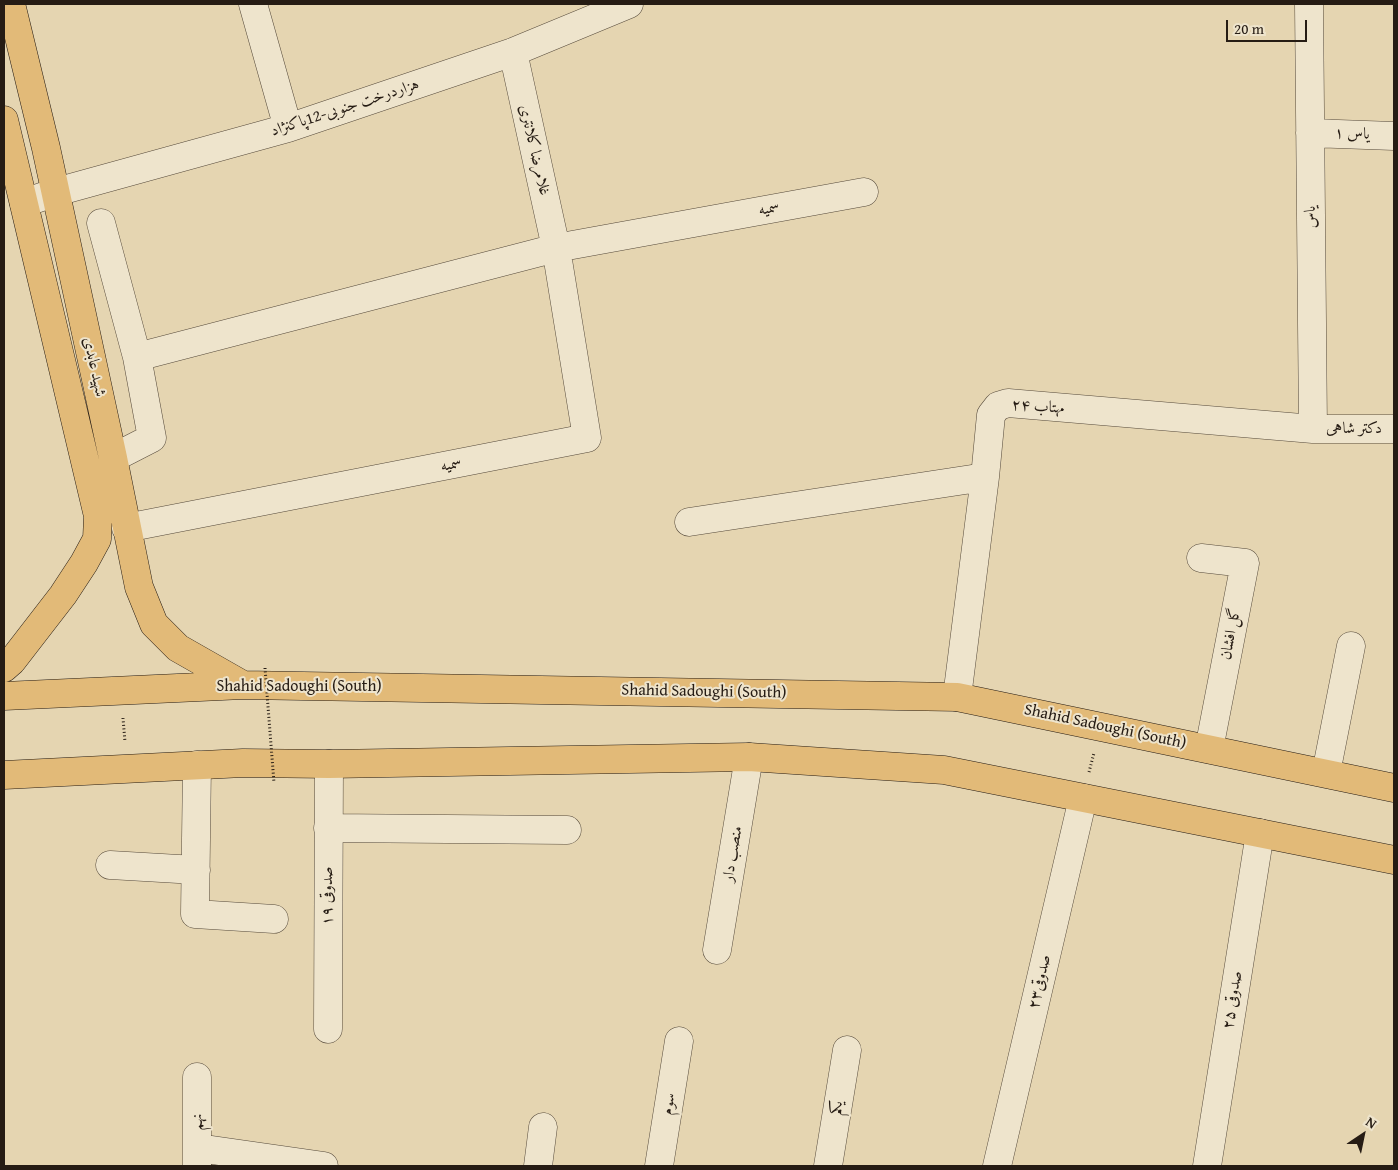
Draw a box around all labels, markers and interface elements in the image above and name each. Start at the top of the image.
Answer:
scale bar [1228,10,1309,42]
text: 20 m [1234,18,1264,39]
street label: هزاردرخت جنوبی-12پاکنژاد [268,75,422,141]
street label: غلامرضا کلانتری [514,103,554,197]
street label: یاس ۱ [1334,124,1370,144]
street label: سمیه [757,198,781,220]
street label: یاس [1301,206,1321,228]
street label: شهید عابدی [78,335,110,399]
street label: مهتاب ۲۴ [1011,396,1065,418]
street label: دکتر شاهی [1326,419,1382,439]
street label: سمیه [439,454,463,476]
street label: گل افشان [1217,606,1245,662]
street label: Shahid Sadoughi (South) [216,677,382,697]
street label: Shahid Sadoughi (South) [621,681,787,703]
street label: Shahid Sadoughi (South) [1022,700,1188,754]
street label: منصب دار [719,825,747,883]
street label: صدوقی ۱۹ [318,867,338,925]
street label: صدوقی۲۳ [1024,953,1056,1011]
street label: صدوقی ۲۵ [1219,969,1247,1031]
street label: سوم [658,1092,680,1116]
street label: یکم [826,1100,848,1116]
north arrow [1338,1110,1388,1160]
text: N [1362,1112,1381,1133]
street label: نهم [188,1114,208,1130]

